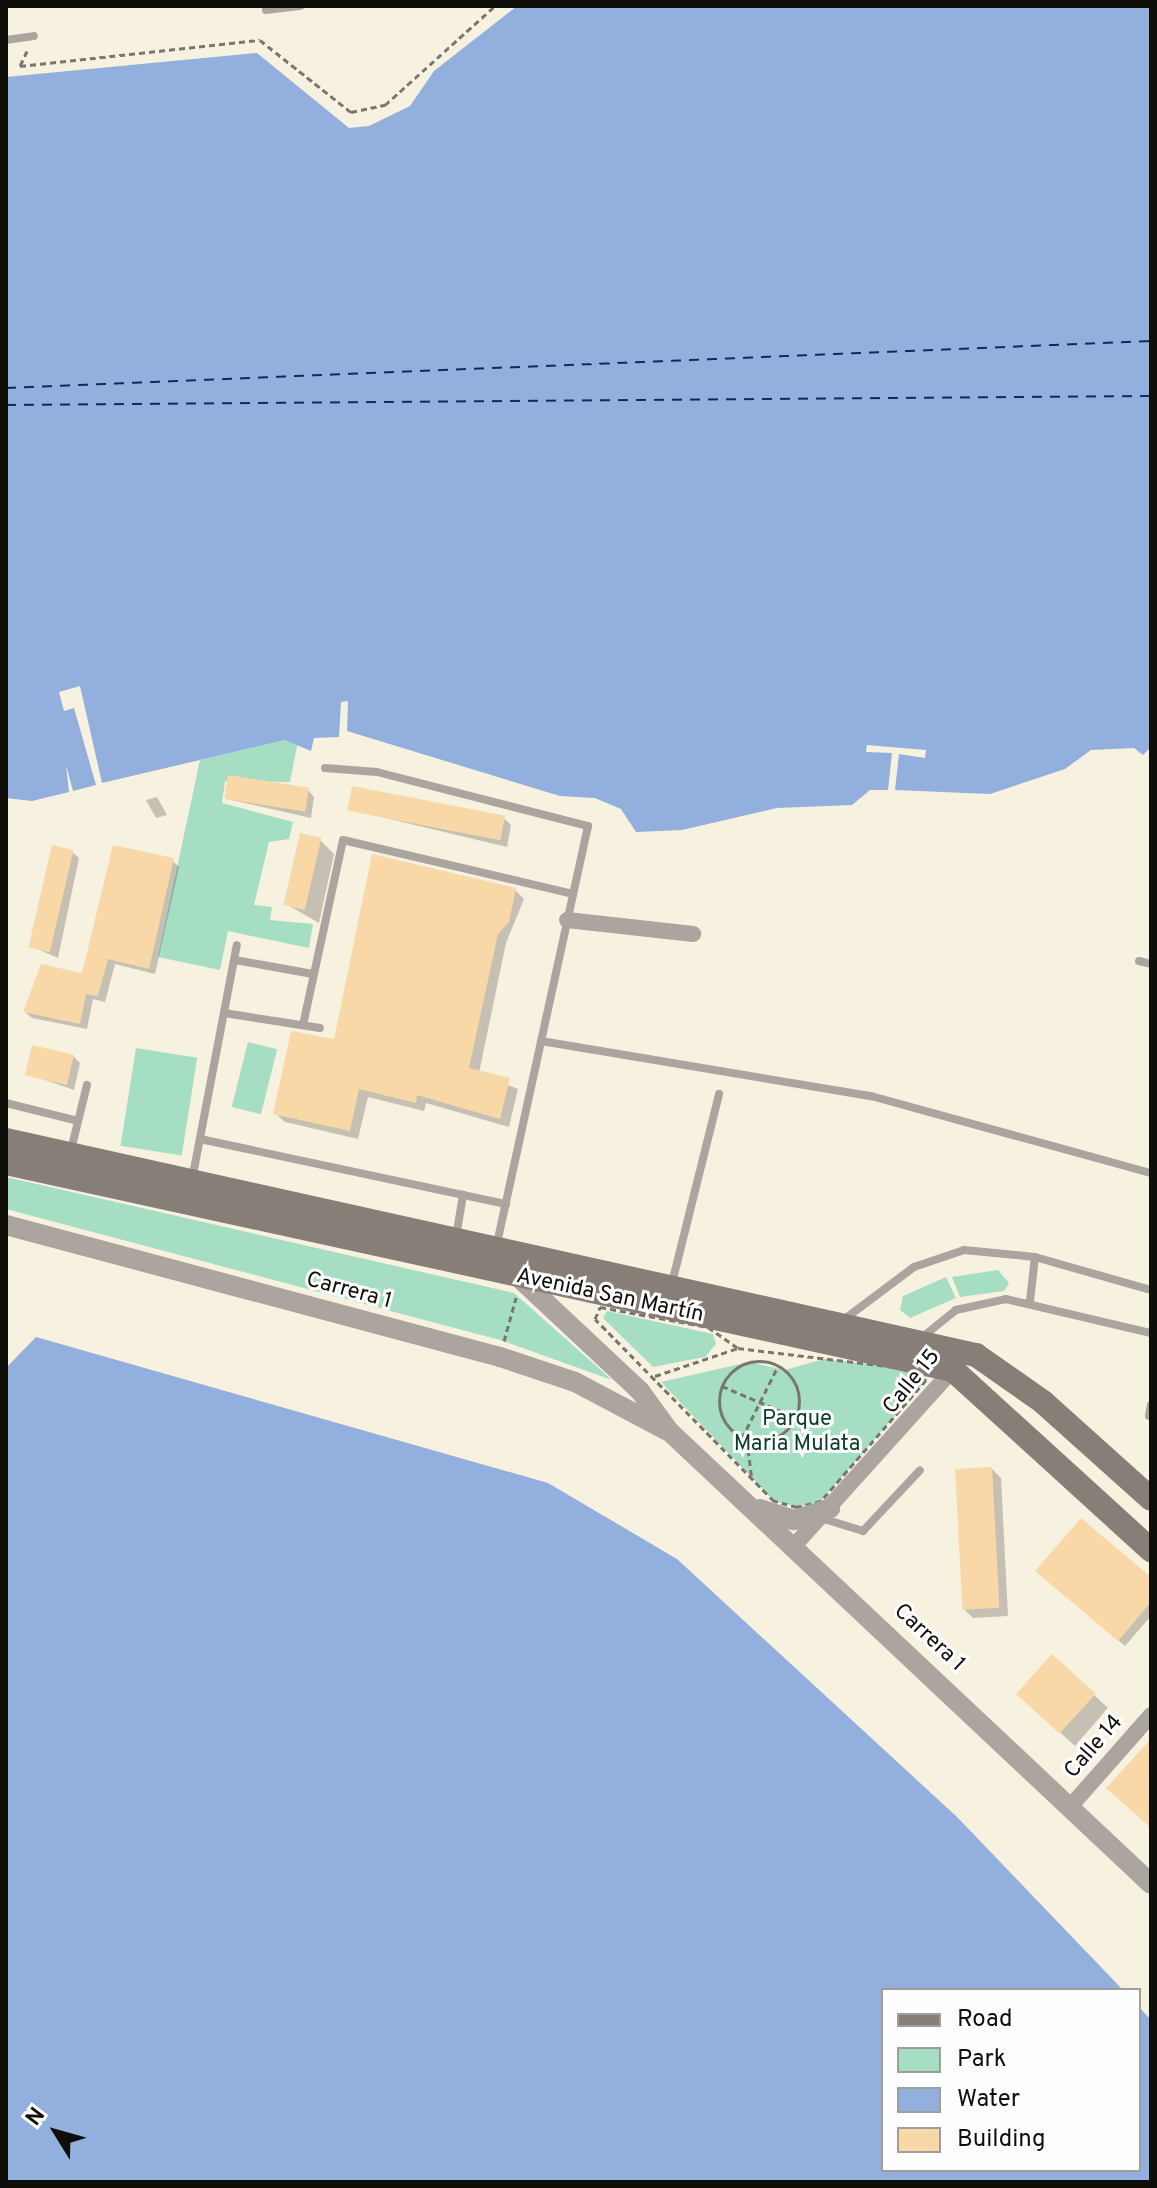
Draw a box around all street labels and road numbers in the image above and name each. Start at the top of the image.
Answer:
street label: Avenida San Martín [514,1263,706,1329]
street label: Carrera 1 [303,1267,395,1315]
street label: Calle 15 [878,1344,946,1420]
street label: Carrera 1 [888,1598,970,1678]
street label: Calle 14 [1059,1710,1129,1784]

